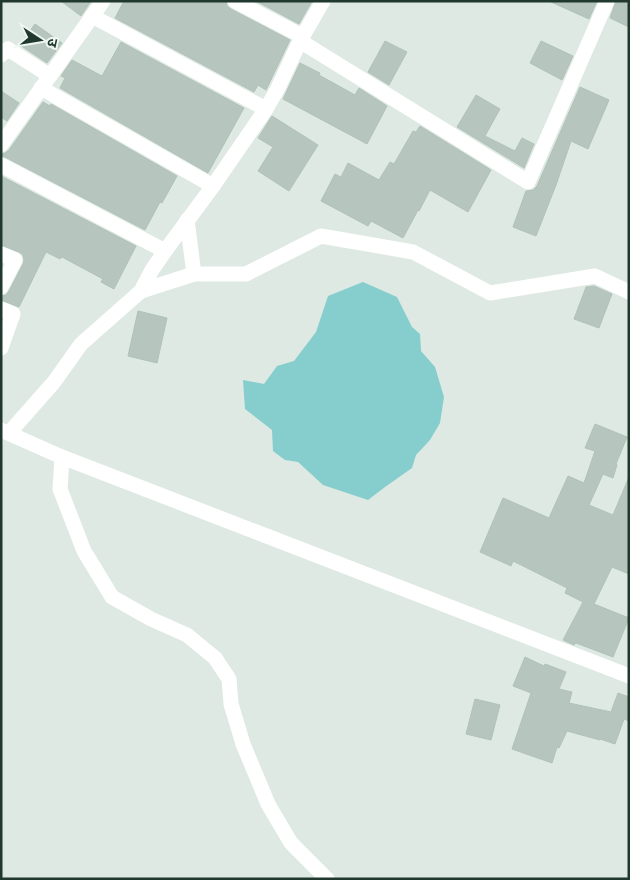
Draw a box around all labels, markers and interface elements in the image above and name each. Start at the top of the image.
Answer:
north arrow [15,15,65,65]
text: उ [44,37,61,49]

